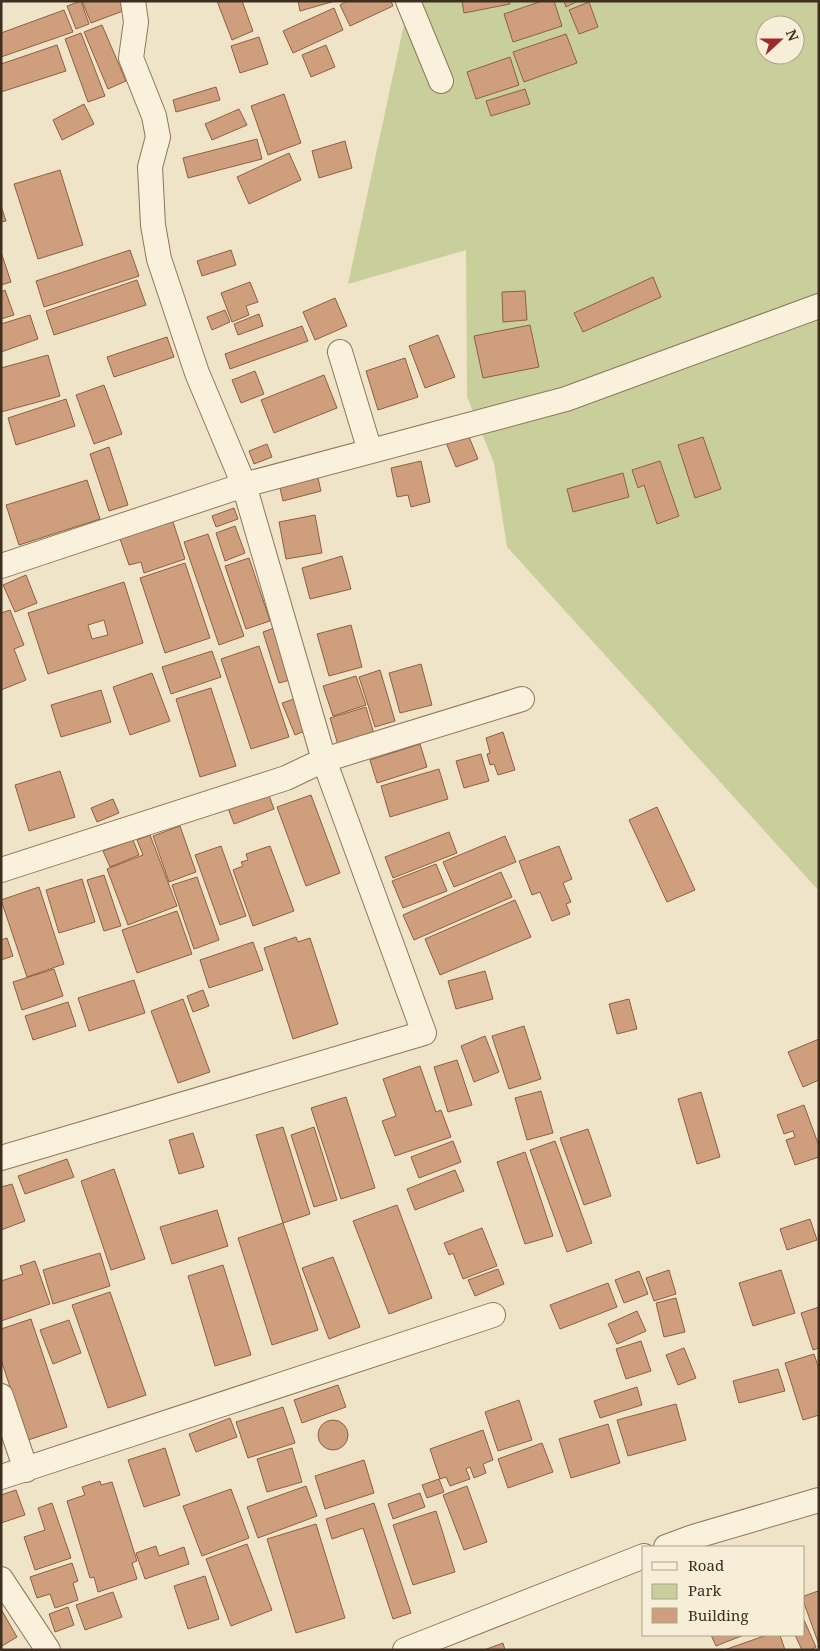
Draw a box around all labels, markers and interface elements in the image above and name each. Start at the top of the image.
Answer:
north arrow [755,15,805,65]
text: N [782,27,803,44]
legend [642,1546,805,1636]
text: Road [688,1555,724,1575]
text: Park [688,1580,722,1600]
text: Building [688,1605,749,1625]

